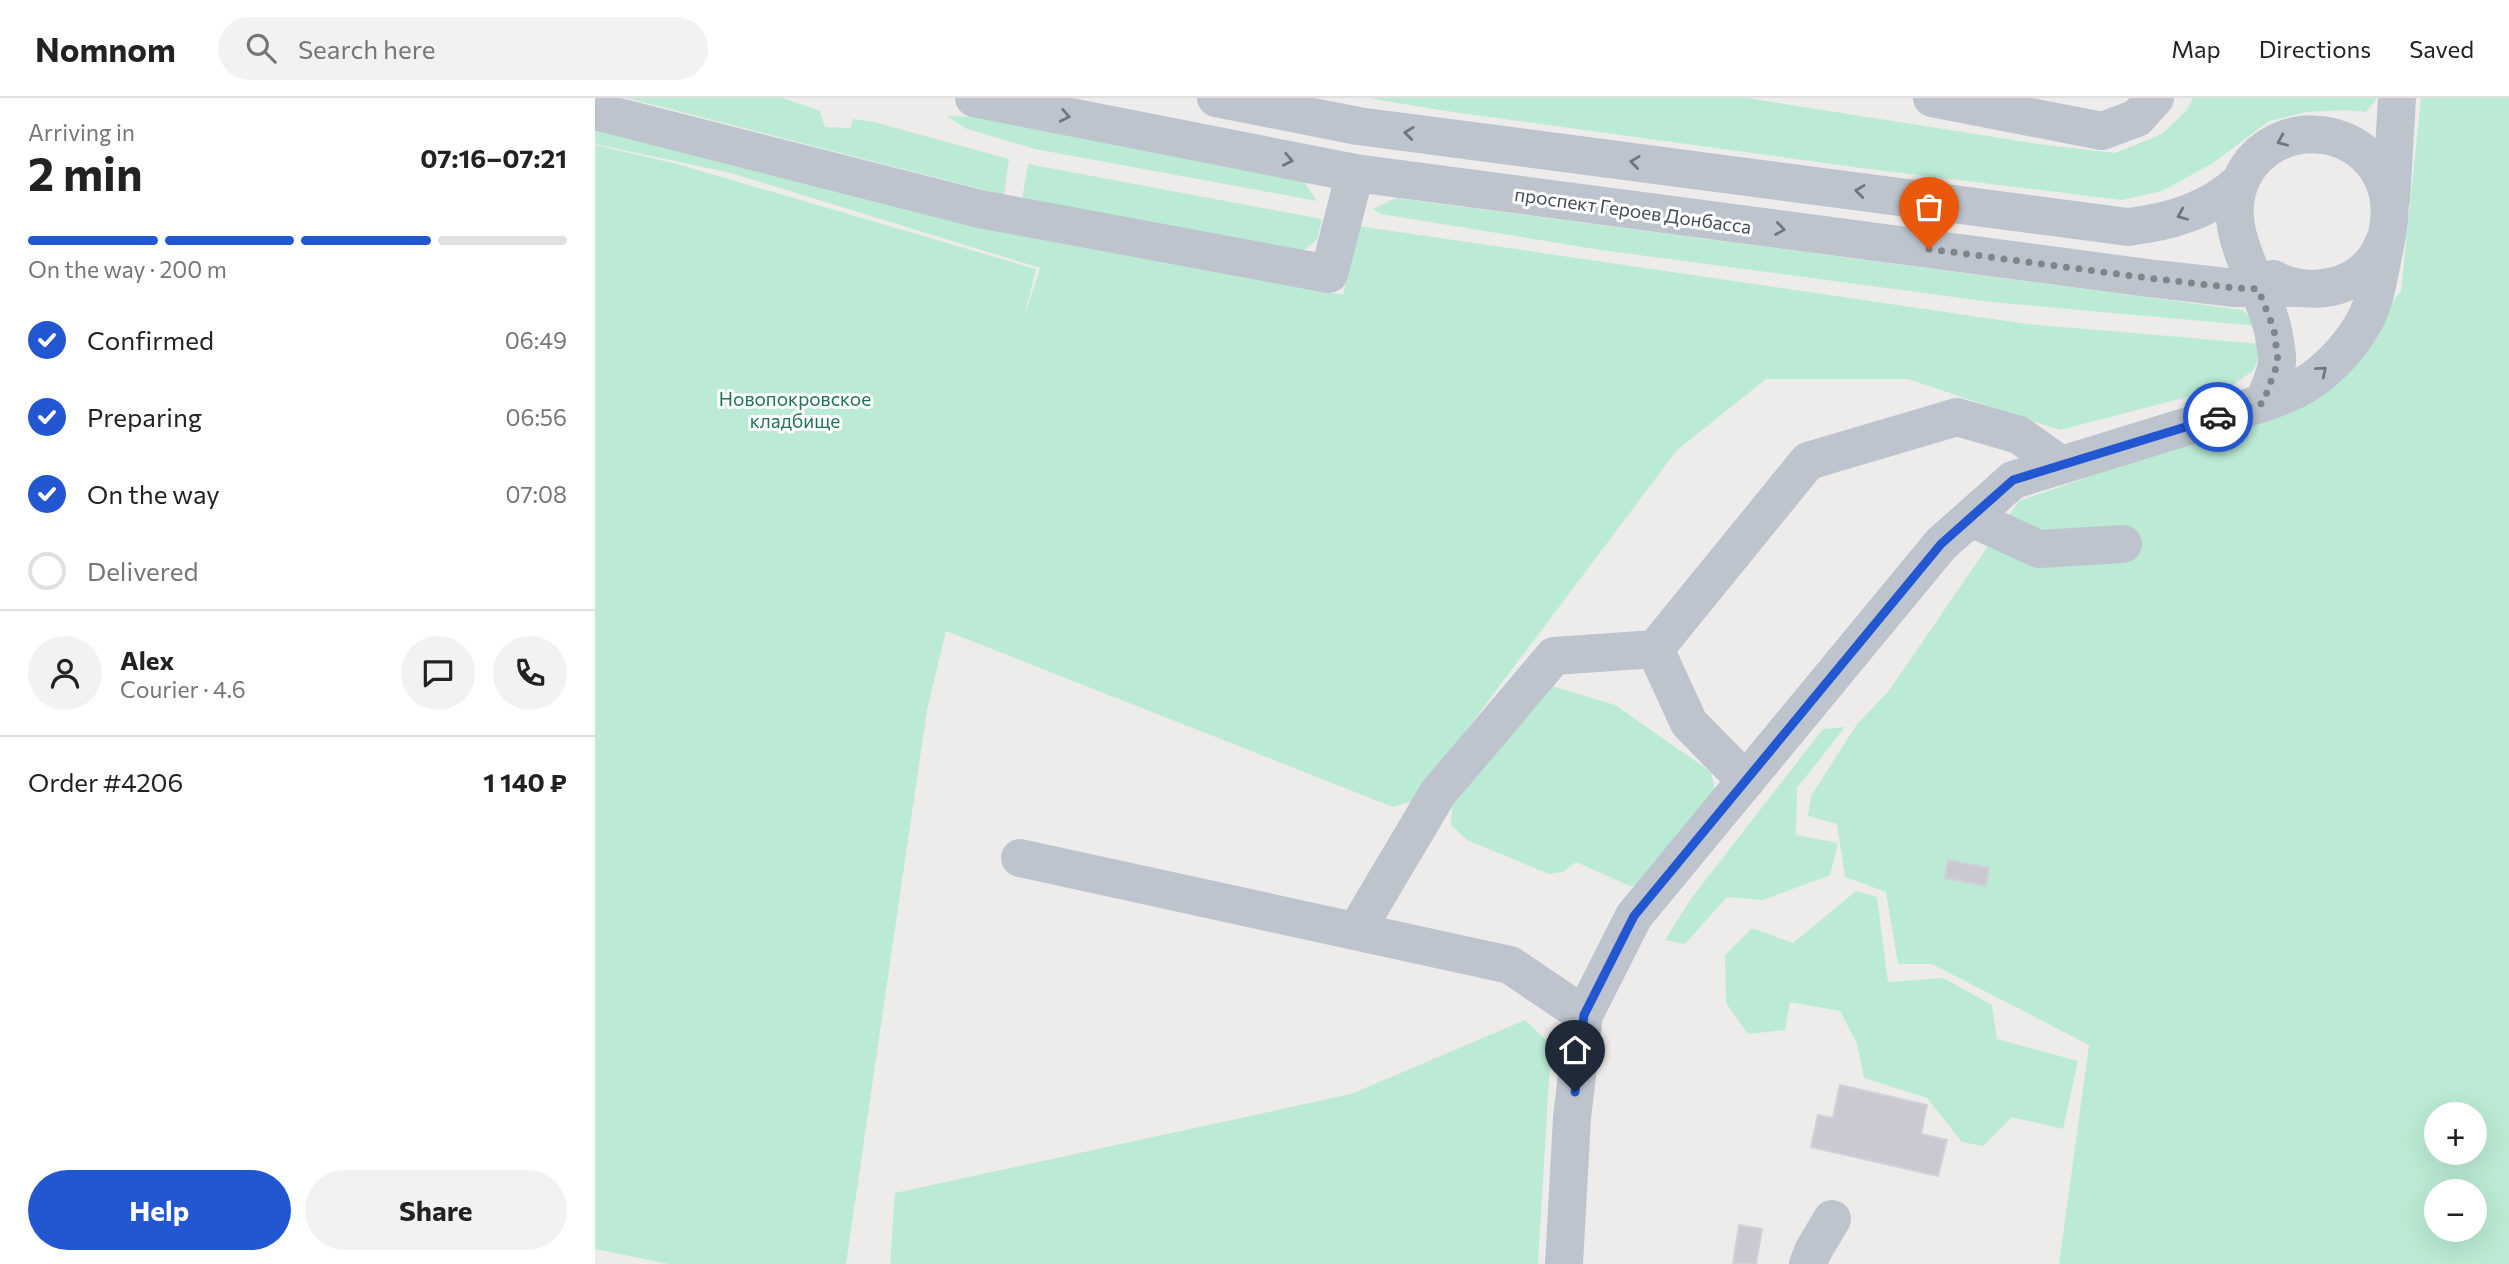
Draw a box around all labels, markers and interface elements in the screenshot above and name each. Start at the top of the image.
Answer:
search box [218,17,708,80]
text: Nomnom [35,28,176,69]
icon: search [242,29,280,67]
text: Search here [298,33,435,64]
text: Map [2171,34,2221,63]
text: Directions [2259,34,2371,63]
text: Saved [2409,34,2474,63]
one-way arrow [1059,108,1071,123]
text: Arriving in [28,118,135,146]
one-way arrow [1403,125,1415,140]
one-way arrow [2277,132,2289,146]
text: 07:16–07:21 [420,142,567,173]
text: 2 min [28,144,143,200]
one-way arrow [1282,152,1294,167]
one-way arrow [1629,154,1641,169]
pin [1899,177,1959,249]
street label: проспект Героев Донбасса [1513,182,1753,238]
one-way arrow [1854,184,1866,199]
icon: bag [1910,188,1948,226]
one-way arrow [2177,207,2189,221]
one-way arrow [1774,222,1786,237]
text: On the way · 200 m [28,255,227,283]
icon: check [28,321,66,359]
text: Confirmed [87,324,214,355]
text: 06:49 [505,326,567,354]
one-way arrow [2314,366,2327,379]
courier [2183,382,2253,452]
park label: Новопокровское кладбище [719,387,871,432]
icon: check [28,398,66,436]
icon: car [2199,398,2237,436]
text: Preparing [87,401,202,432]
text: 06:56 [505,403,567,431]
icon: check [28,475,66,513]
text: On the way [87,478,220,509]
text: 07:08 [506,480,567,508]
text: Delivered [87,555,198,586]
button: person [28,636,102,710]
button: chat [401,636,475,710]
button: phone [493,636,567,710]
text: Alex [120,644,174,675]
text: Courier · 4.6 [120,675,246,703]
text: Order #4206 [28,766,183,797]
text: 1 140 ₽ [483,766,567,797]
pin [1545,1020,1605,1092]
icon: home [1556,1031,1594,1069]
map controls [2424,1102,2487,1242]
button: + [2424,1102,2487,1165]
button: Help [28,1170,291,1250]
button: Share [305,1170,567,1250]
button: − [2424,1179,2487,1242]

